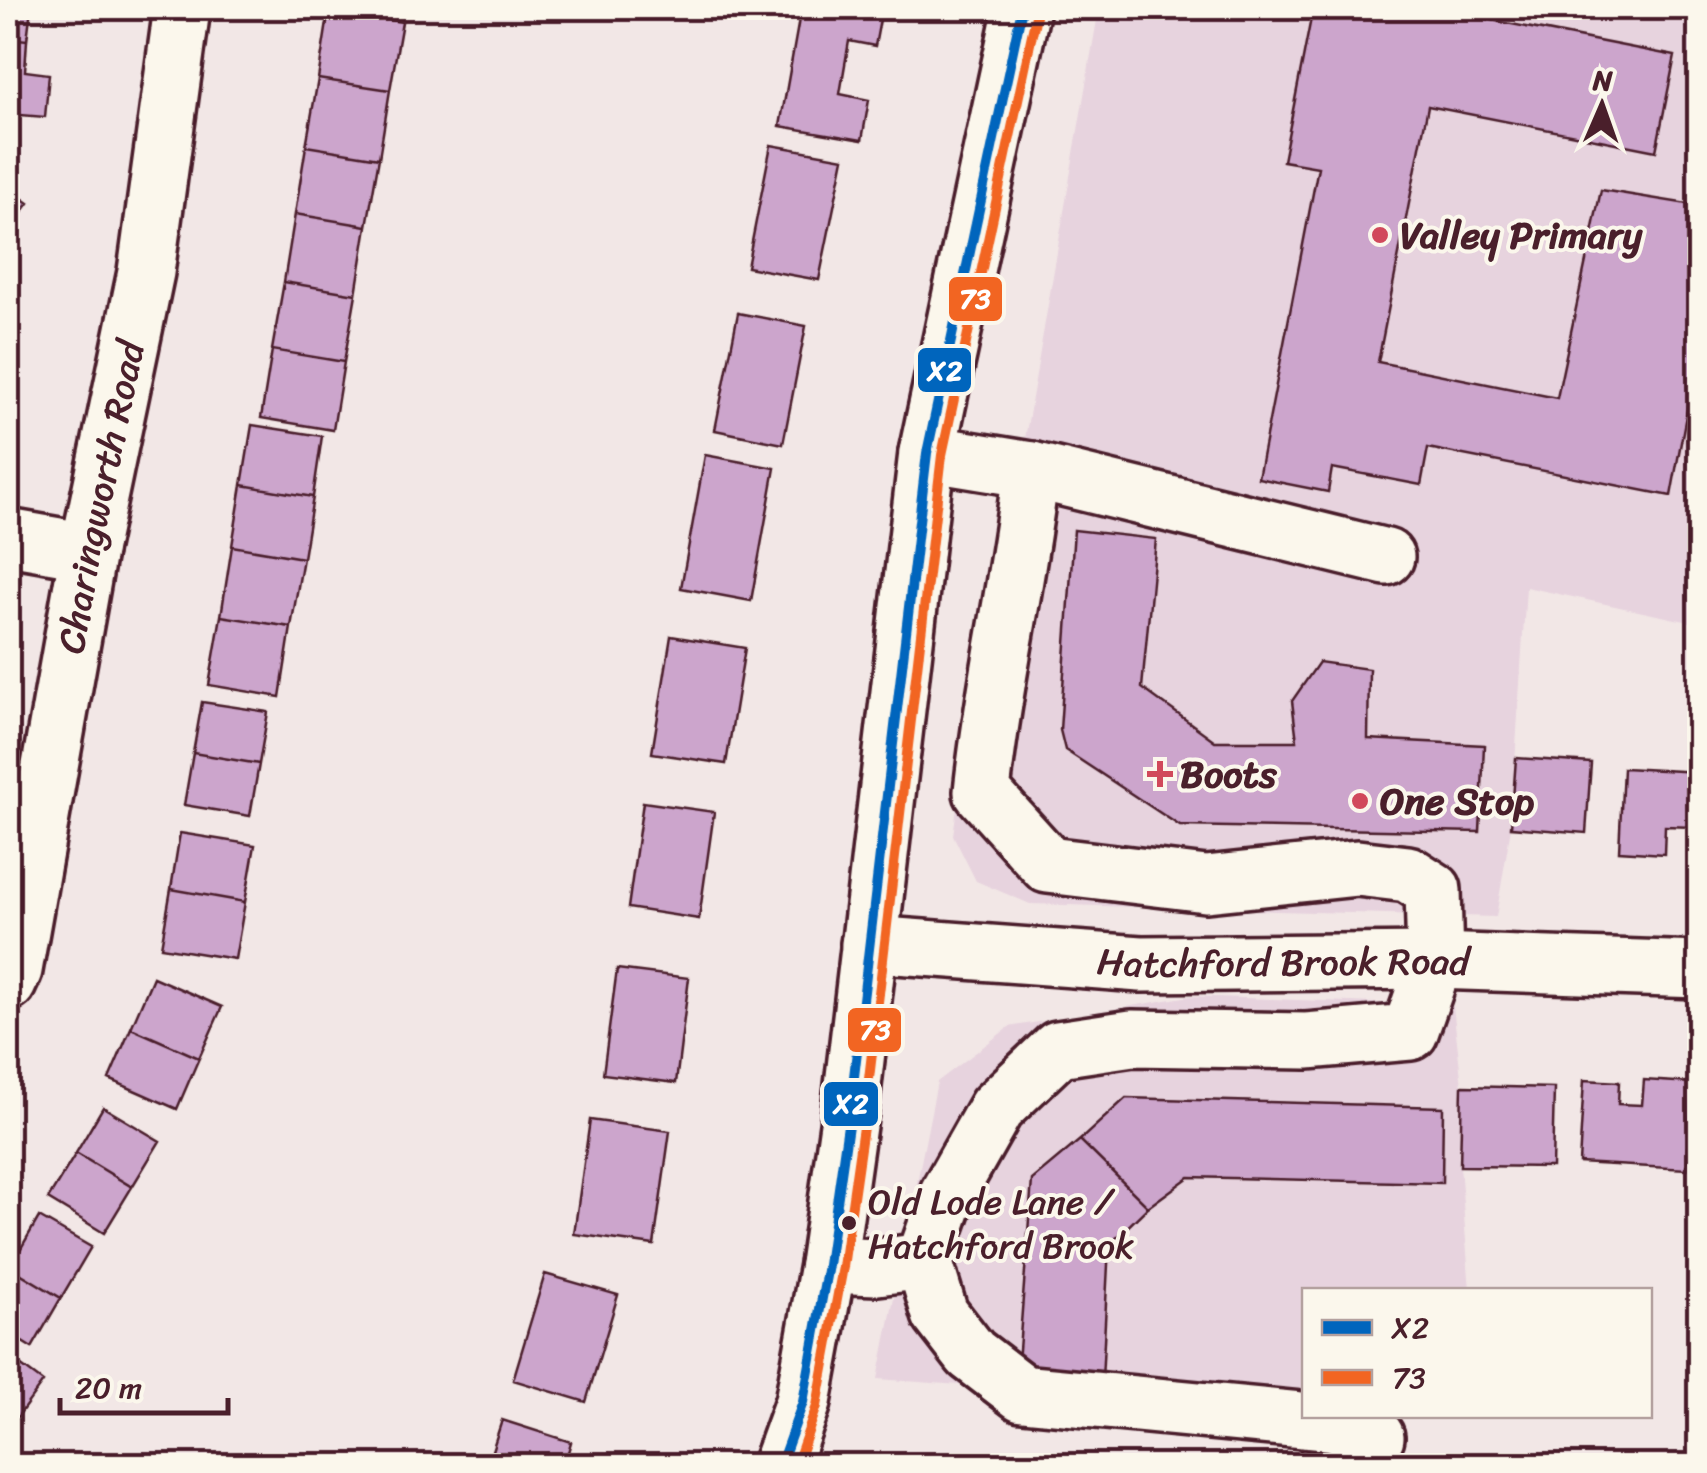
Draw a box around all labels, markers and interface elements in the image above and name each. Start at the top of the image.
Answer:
north arrow [1552,55,1652,155]
text: N [1591,56,1614,105]
place label: Valley Primary [1400,202,1643,269]
marker: Valley Primary [1369,224,1391,246]
text: 73 [959,274,991,323]
line badge: 73 [947,275,1004,323]
street label: Charingworth Road [37,332,165,659]
line badge: X2 [916,346,973,394]
text: X2 [926,346,962,395]
place label: Boots [1180,741,1277,808]
marker: Boots [1149,763,1171,785]
place label: One Stop [1380,768,1534,835]
marker: One Stop [1349,790,1371,812]
street label: Hatchford Brook Road [1095,927,1474,998]
text: 73 [859,1005,891,1054]
line badge: 73 [846,1006,903,1054]
text: X2 [832,1079,868,1128]
line badge: X2 [822,1080,880,1128]
place label: Old Lode Lane / Hatchford Brook [868,1170,1134,1278]
marker: Old Lode Lane / Hatchford Brook [839,1213,859,1233]
legend [1302,1288,1652,1418]
text: X2 [1391,1301,1429,1355]
text: 73 [1392,1351,1426,1405]
scale bar [60,1353,228,1415]
text: 20 m [75,1361,142,1415]

